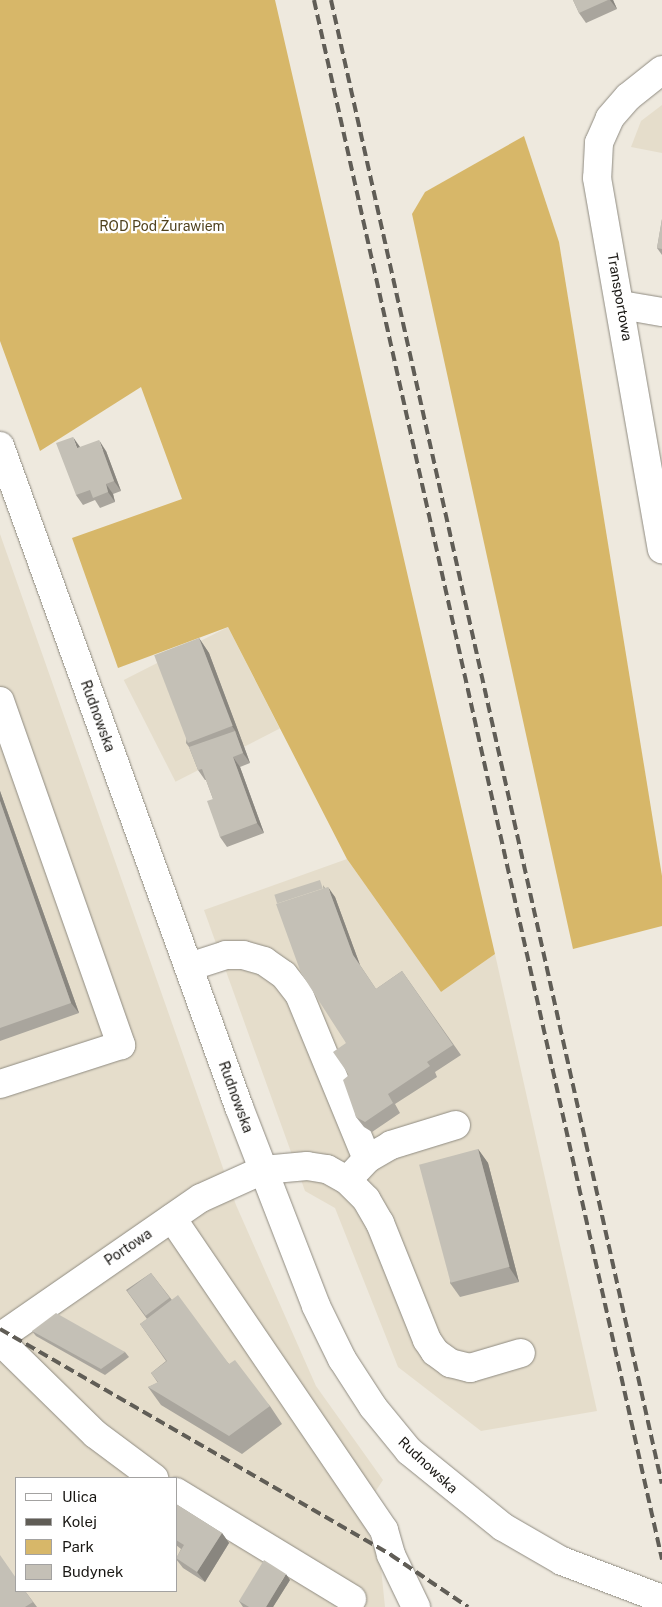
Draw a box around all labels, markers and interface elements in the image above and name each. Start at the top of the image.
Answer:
park label: ROD Pod Żurawiem [99,218,225,234]
street label: Transportowa [604,252,636,342]
street label: Rudnowska [77,678,119,754]
street label: Rudnowska [215,1059,257,1135]
street label: Portowa [101,1225,155,1269]
street label: Rudnowska [395,1433,461,1497]
legend [15,1477,178,1592]
text: Ulica [62,1488,97,1505]
text: Kolej [62,1513,97,1530]
text: Park [62,1538,94,1555]
text: Budynek [62,1563,123,1580]

